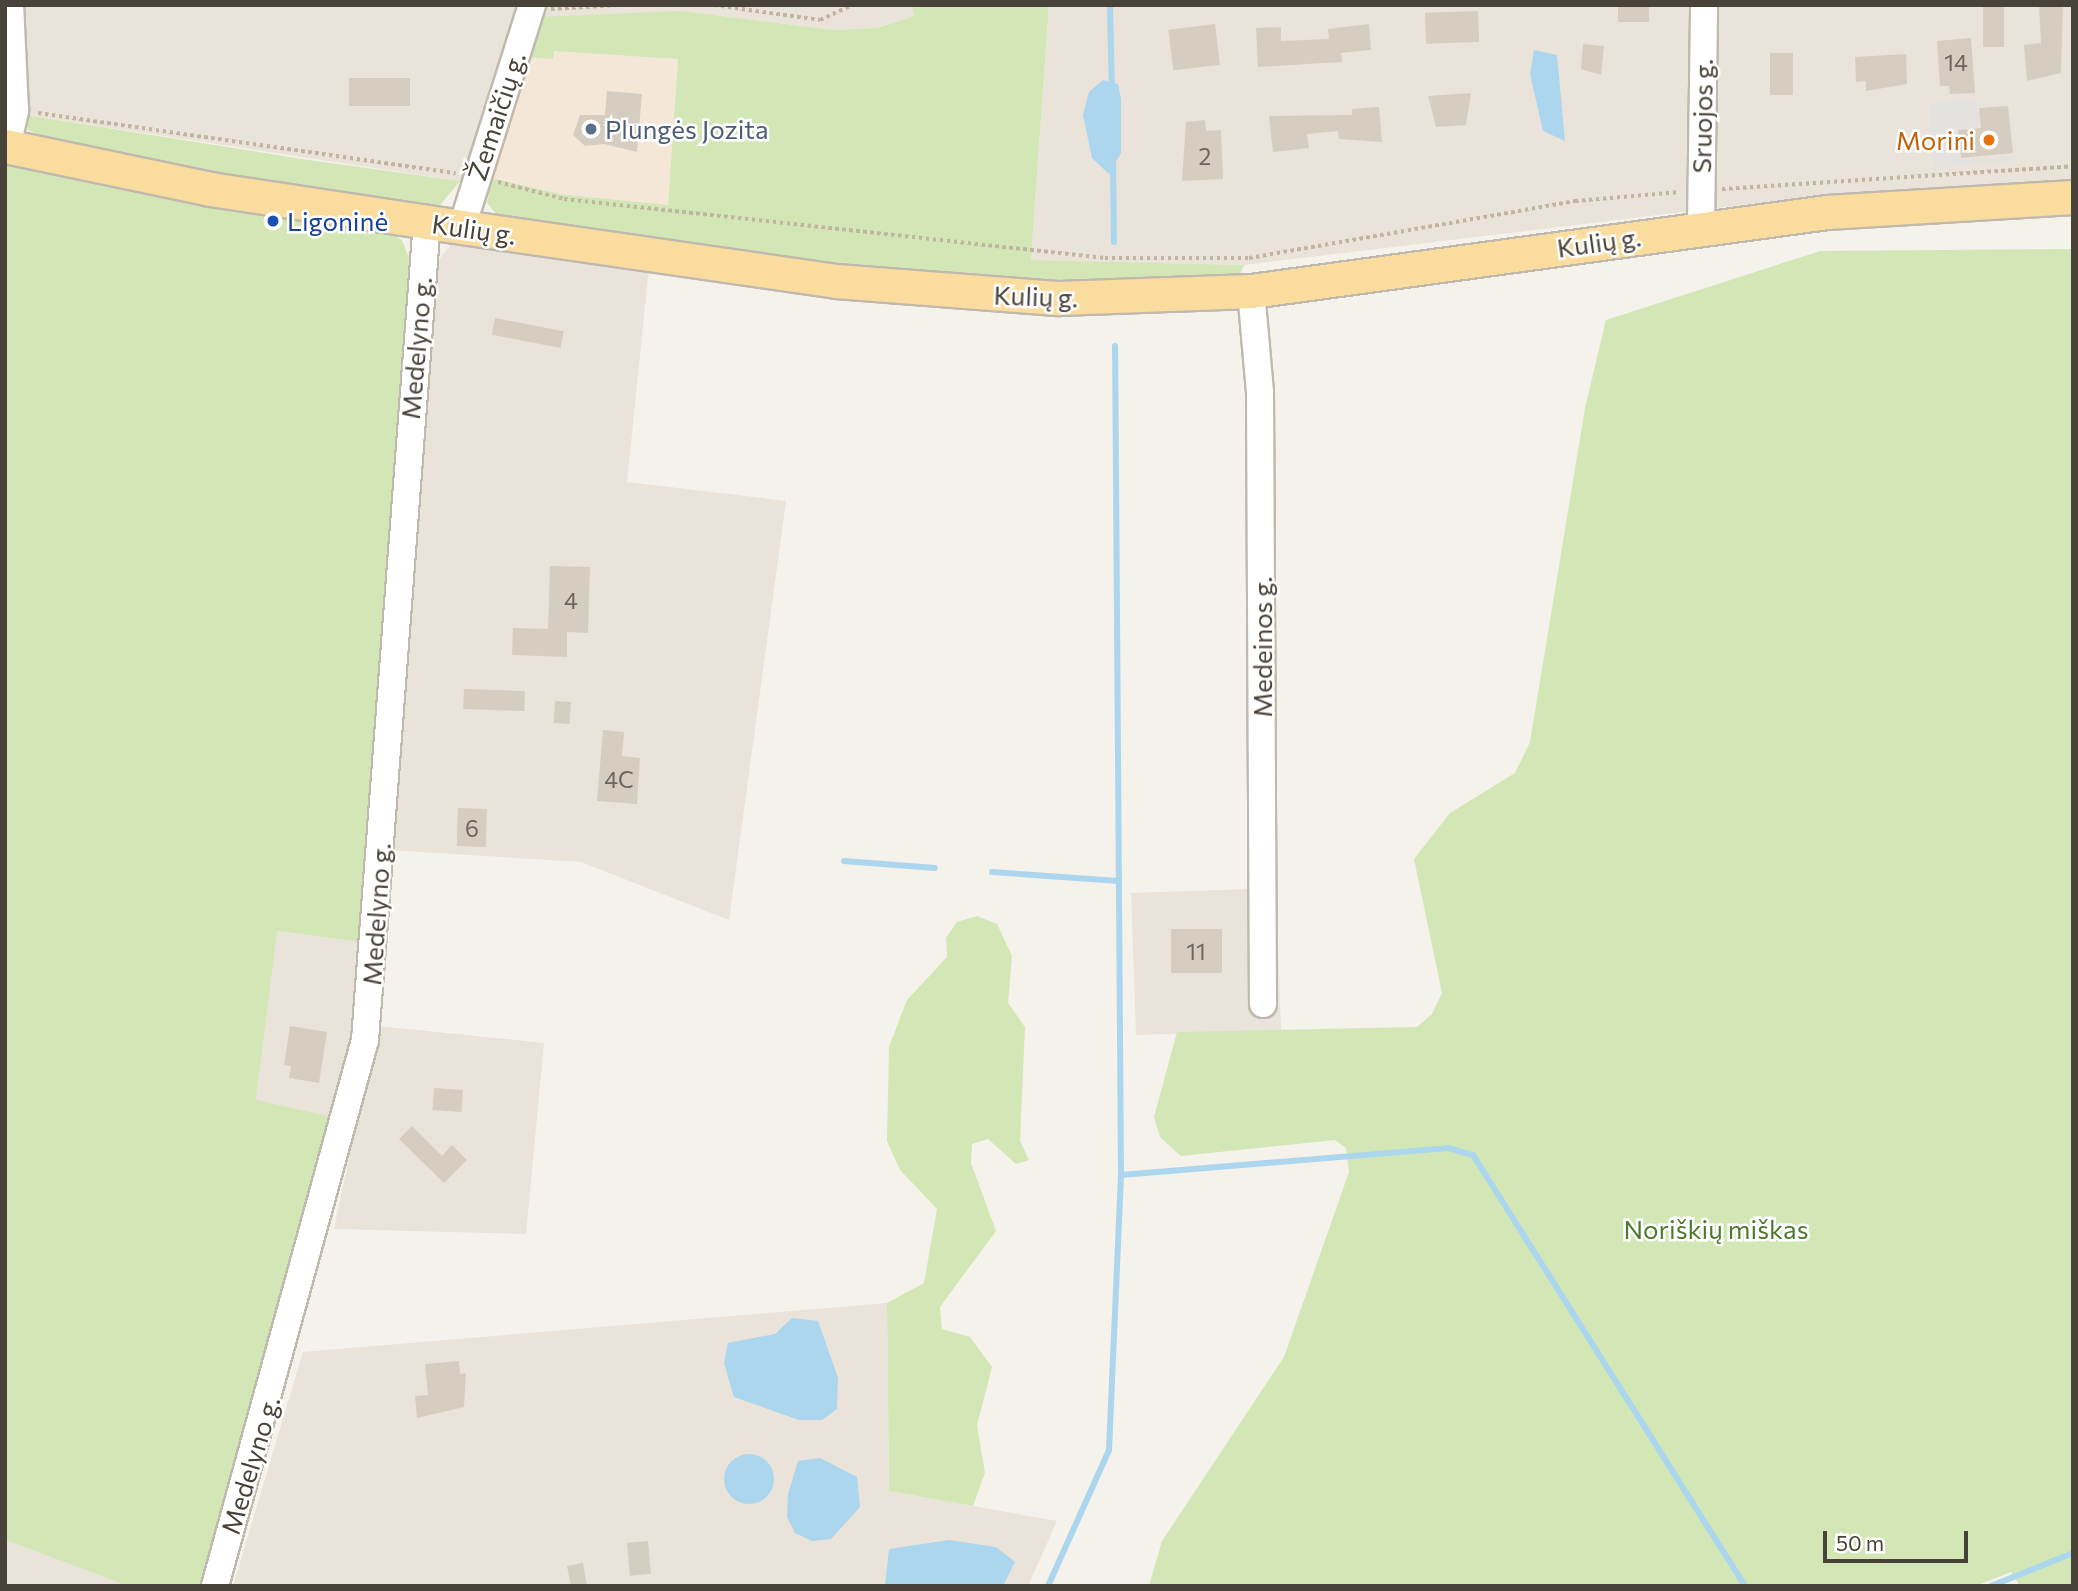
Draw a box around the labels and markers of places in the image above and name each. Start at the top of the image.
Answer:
place label: Plungės Jozita [605,113,769,145]
marker: Plungės Jozita [583,121,599,137]
place label: Morini [1896,124,1975,156]
marker: Morini [1981,132,1997,148]
place label: Ligoninė [287,205,388,237]
marker: Ligoninė [265,213,281,229]

